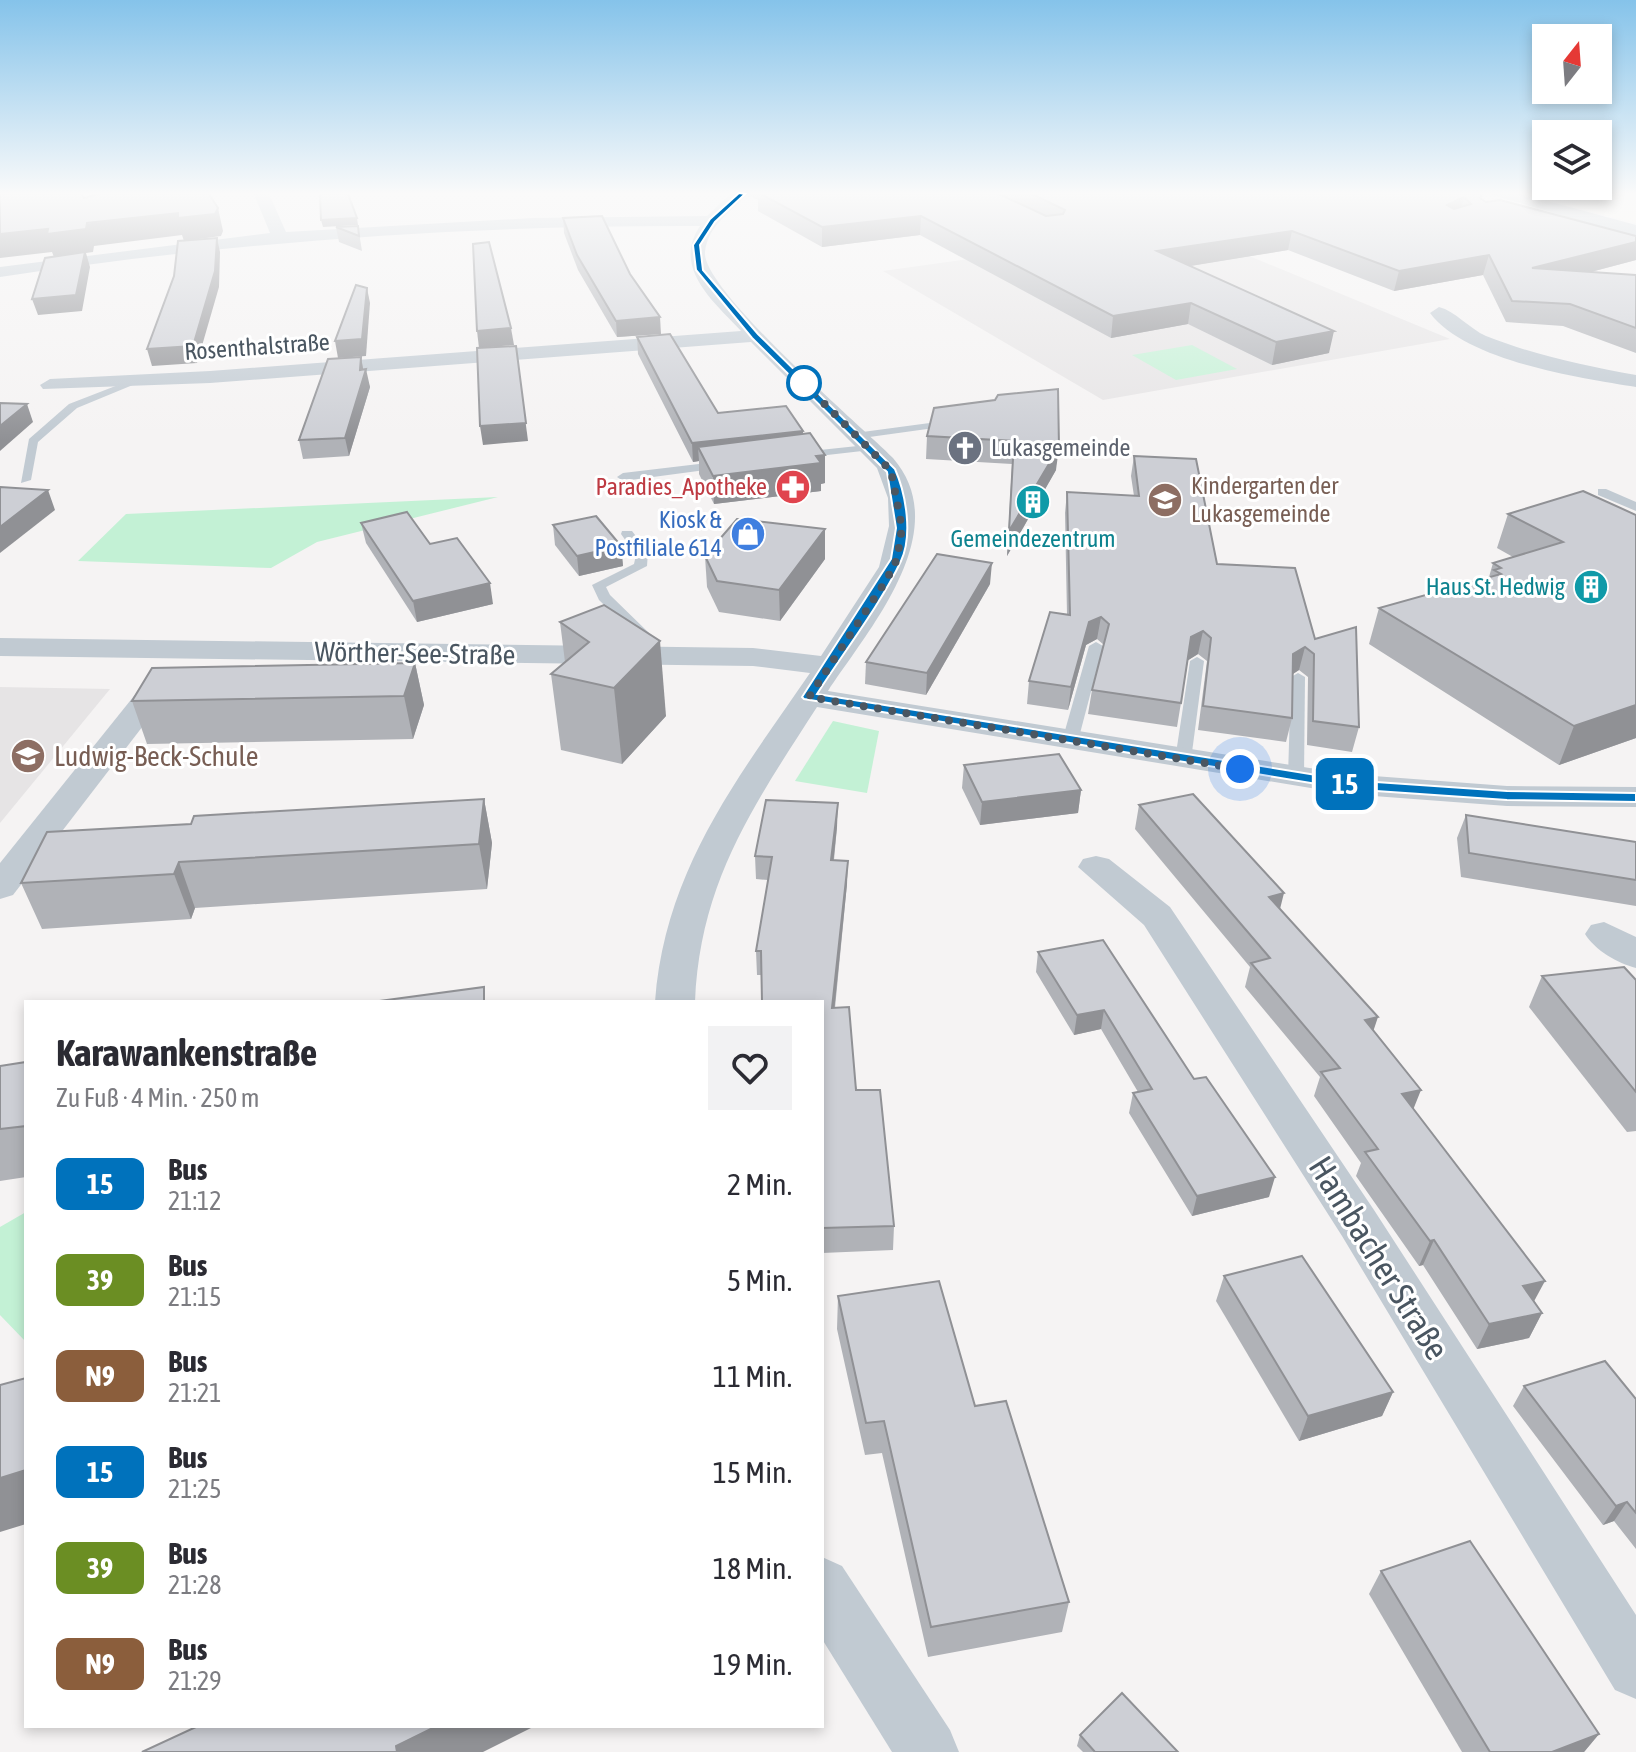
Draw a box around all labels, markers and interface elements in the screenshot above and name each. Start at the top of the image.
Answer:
north arrow [1532,24,1612,104]
map controls [1532,24,1612,200]
button: layers [1532,120,1612,200]
street label: Rosenthalstraße [183,328,331,365]
unlabelled marker [787,366,821,400]
church icon: Lukasgemeinde [946,429,984,467]
place label: Lukasgemeinde [991,434,1130,461]
pharmacy icon: Paradies_Apotheke [774,468,812,506]
place label: Kindergarten der Lukasgemeinde [1191,472,1339,527]
place label: Paradies_Apotheke [595,473,767,500]
school or university icon: Kindergarten der Lukasgemeinde [1146,481,1184,519]
building icon: Gemeindezentrum [1014,483,1052,521]
place label: Kiosk & Postfiliale 614 [594,506,723,561]
shop icon: Kiosk & Postfiliale 614 [729,515,767,553]
place label: Gemeindezentrum [950,525,1116,552]
building icon: Haus St. Hedwig [1572,568,1610,606]
place label: Haus St. Hedwig [1426,573,1566,600]
street label: Wörther-See-Straße [314,635,516,671]
school or university icon: Ludwig-Beck-Schule [9,737,47,775]
place label: Ludwig-Beck-Schule [54,740,258,772]
your location [1220,749,1260,789]
line badge: 15 [1309,758,1381,810]
text: 15 [1332,768,1358,800]
button: heart [708,1026,792,1110]
text: Karawankenstraße [56,1031,317,1074]
text: Zu Fuß · 4 Min. · 250 m [56,1083,260,1113]
street label: Hambacher Straße [1301,1149,1457,1366]
text: Bus [168,1152,207,1186]
text: 2 Min. [727,1167,792,1201]
text: 15 [87,1168,113,1200]
text: 21:12 [168,1186,222,1216]
text: Bus [168,1248,207,1282]
text: 5 Min. [727,1263,792,1297]
text: 39 [87,1264,113,1296]
text: 21:15 [168,1282,222,1312]
text: Bus [168,1344,207,1378]
text: 11 Min. [713,1359,792,1393]
text: N9 [85,1360,115,1392]
text: 21:21 [168,1378,222,1408]
text: Bus [168,1440,207,1474]
text: 15 Min. [713,1455,792,1489]
text: 15 [87,1456,113,1488]
text: 21:25 [168,1474,222,1504]
text: Bus [168,1536,207,1570]
text: 18 Min. [713,1551,792,1585]
text: 39 [87,1552,113,1584]
text: 21:28 [168,1570,222,1600]
text: Bus [168,1632,207,1666]
text: 19 Min. [713,1647,792,1681]
text: N9 [85,1648,115,1680]
text: 21:29 [168,1666,222,1696]

